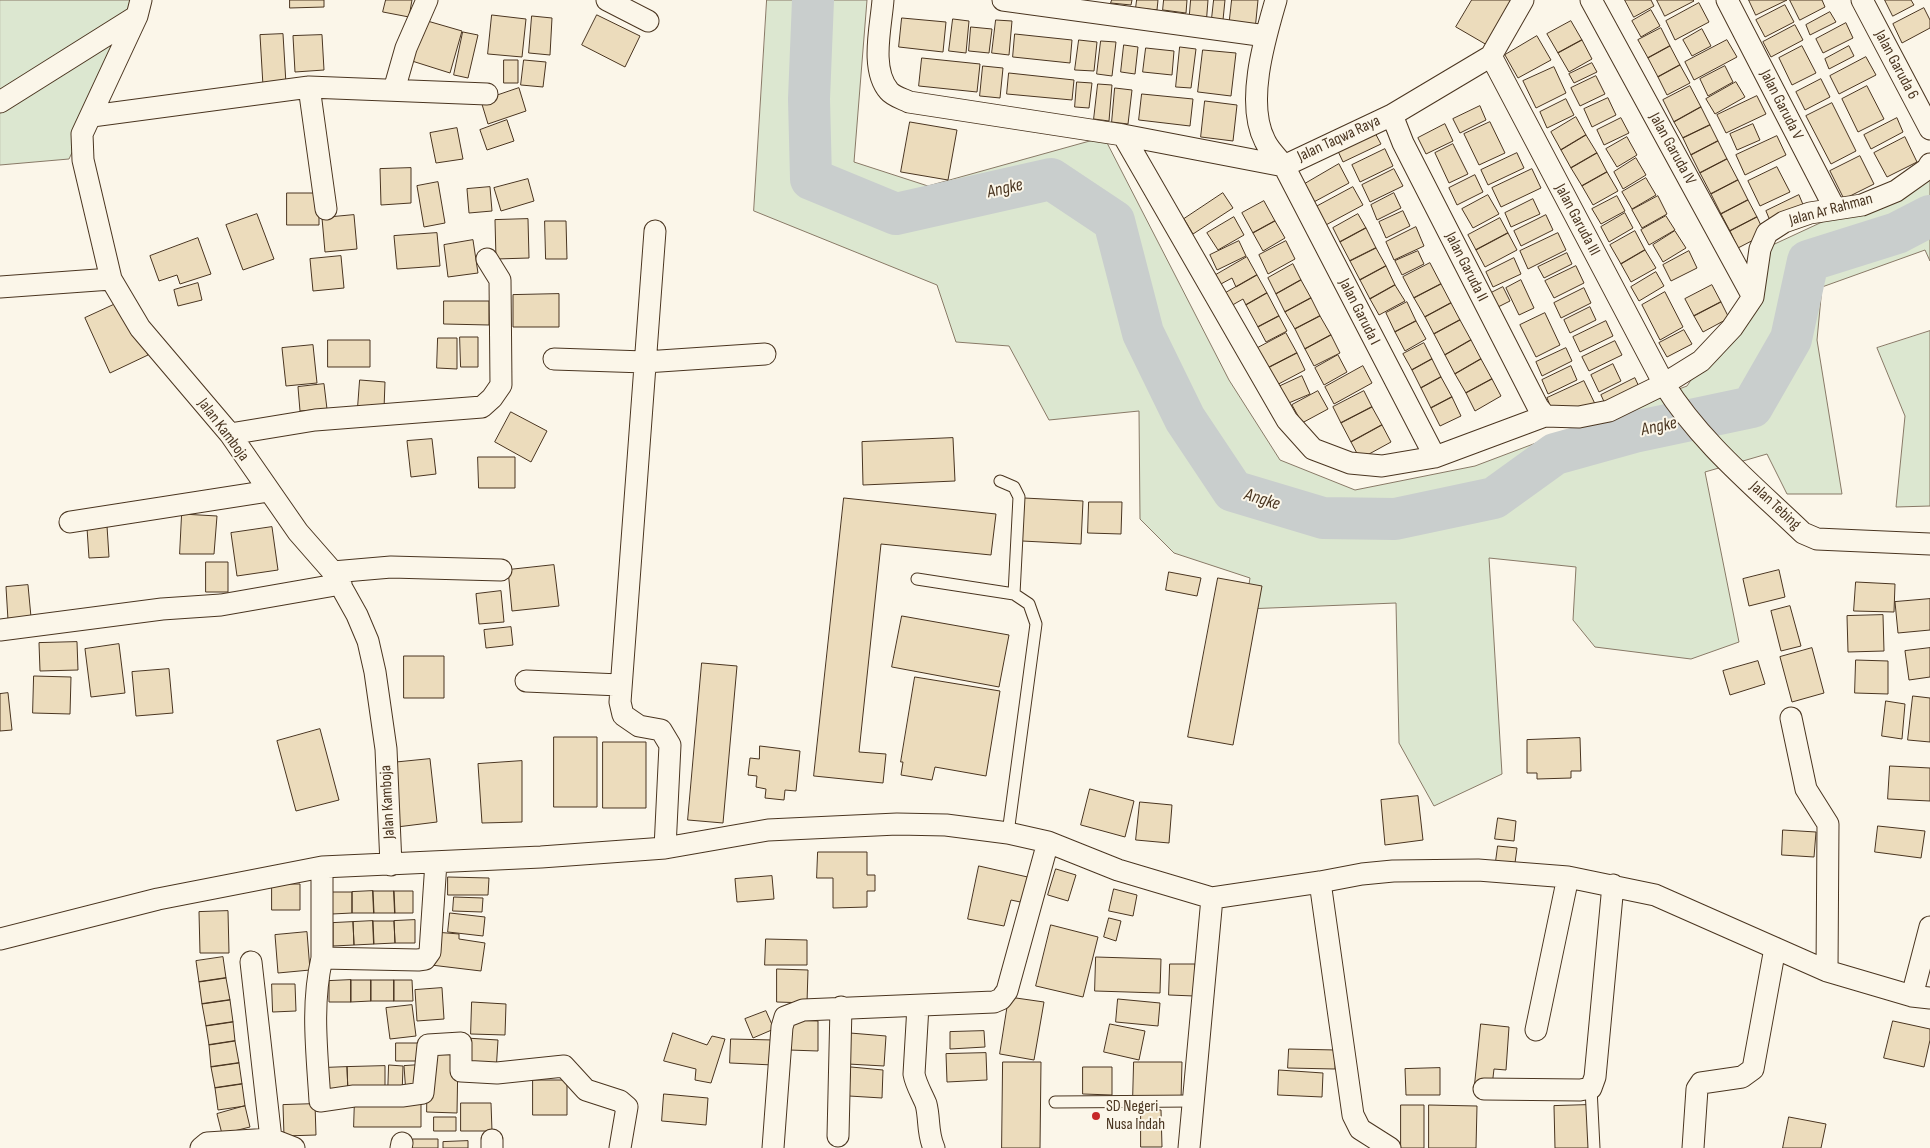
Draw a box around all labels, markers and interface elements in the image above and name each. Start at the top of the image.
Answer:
street label: Jalan Garuda 6 [1870,27,1922,103]
street label: Jalan Garuda V [1755,67,1807,143]
street label: Jalan Garuda IV [1644,110,1700,188]
street label: Jalan Taqwa Raya [1295,111,1383,167]
water label: Angke [985,174,1025,204]
street label: Jalan Garuda III [1550,181,1604,259]
street label: Jalan Ar Rahman [1787,190,1875,230]
street label: Jalan Garuda II [1440,229,1492,305]
street label: Jalan Garuda I [1334,276,1384,348]
street label: Jalan Kamboja [193,395,253,465]
water label: Angke [1639,413,1679,441]
street label: Jalan Tebing [1746,478,1804,534]
water label: Angke [1242,484,1282,516]
street label: Jalan Kamboja [376,765,400,839]
place label: SD Negeri Nusa Indah [1106,1097,1165,1135]
marker: SD Negeri Nusa Indah [1090,1110,1102,1122]

